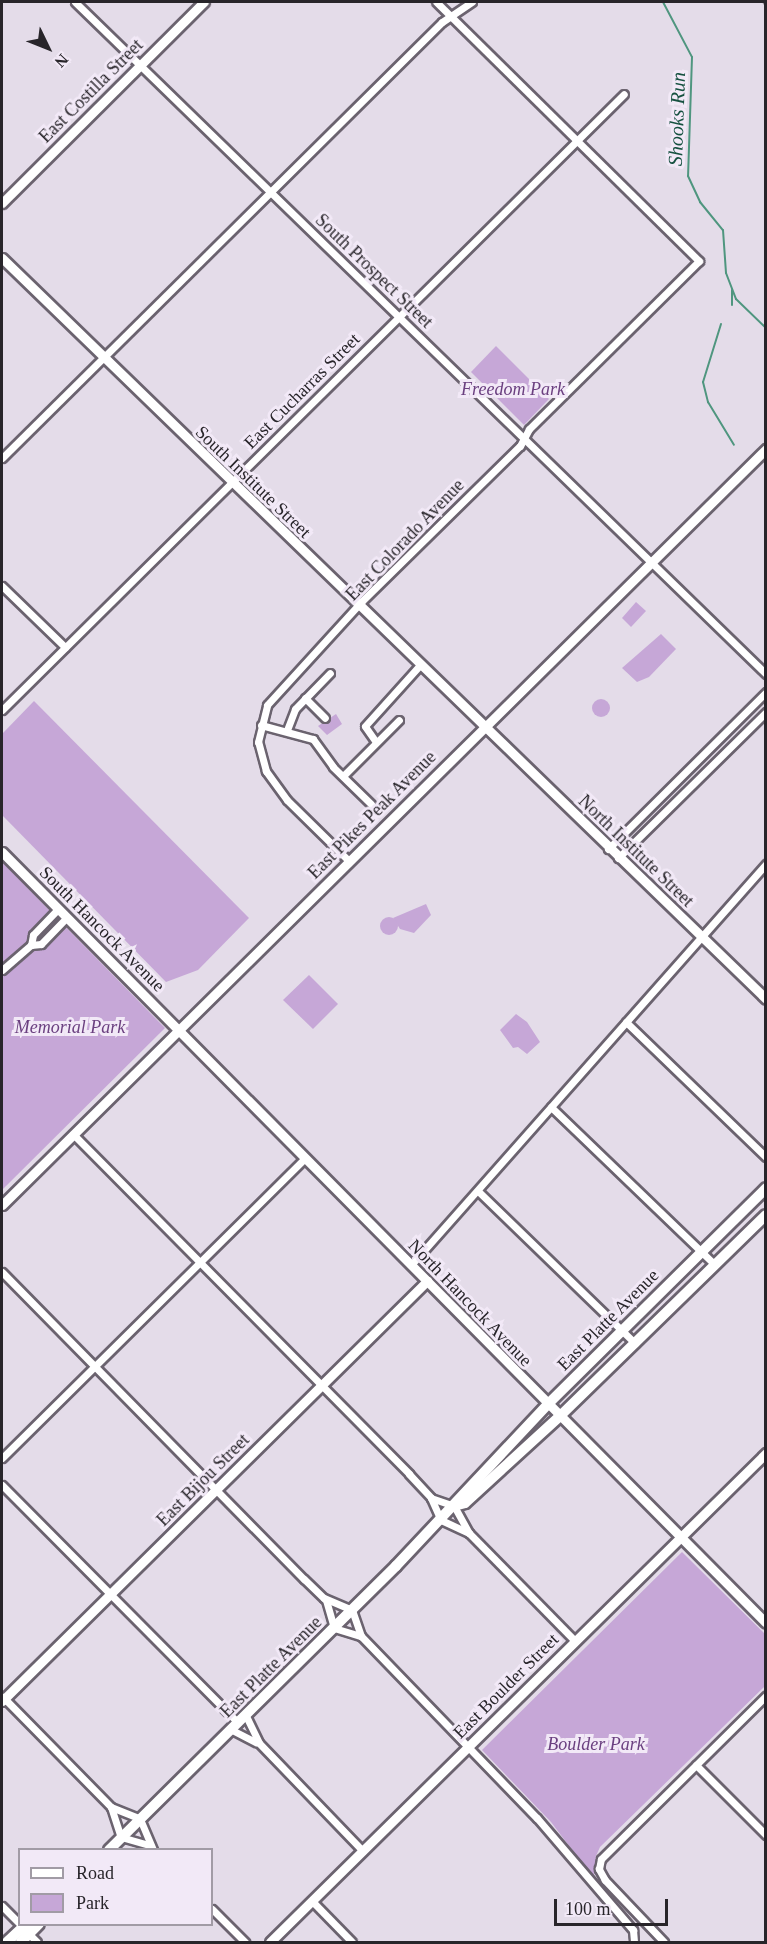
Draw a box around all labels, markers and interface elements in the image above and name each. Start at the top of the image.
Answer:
north arrow [18,18,78,78]
street label: East Costilla Street [35,35,147,147]
text: N [51,51,72,71]
water label: Shooks Run [663,72,691,166]
street label: South Prospect Street [311,209,437,333]
street label: East Cucharras Street [240,329,364,453]
park label: Freedom Park [461,378,565,400]
street label: South Institute Street [191,421,315,543]
street label: East Colorado Avenue [341,474,469,606]
street label: East Pikes Peak Avenue [303,746,441,884]
street label: North Institute Street [574,790,698,912]
street label: South Hancock Avenue [34,861,170,997]
park label: Memorial Park [15,1016,125,1038]
street label: North Hancock Avenue [403,1234,537,1372]
street label: East Platte Avenue [552,1264,664,1376]
street label: East Bijou Street [152,1429,254,1531]
street label: East Platte Avenue [215,1611,327,1723]
street label: East Boulder Street [449,1629,563,1743]
park label: Boulder Park [547,1733,645,1755]
legend [18,1848,213,1926]
text: Road [76,1863,114,1883]
scale bar [557,1887,671,1925]
text: Park [76,1893,109,1913]
text: 100 m [565,1899,611,1919]

